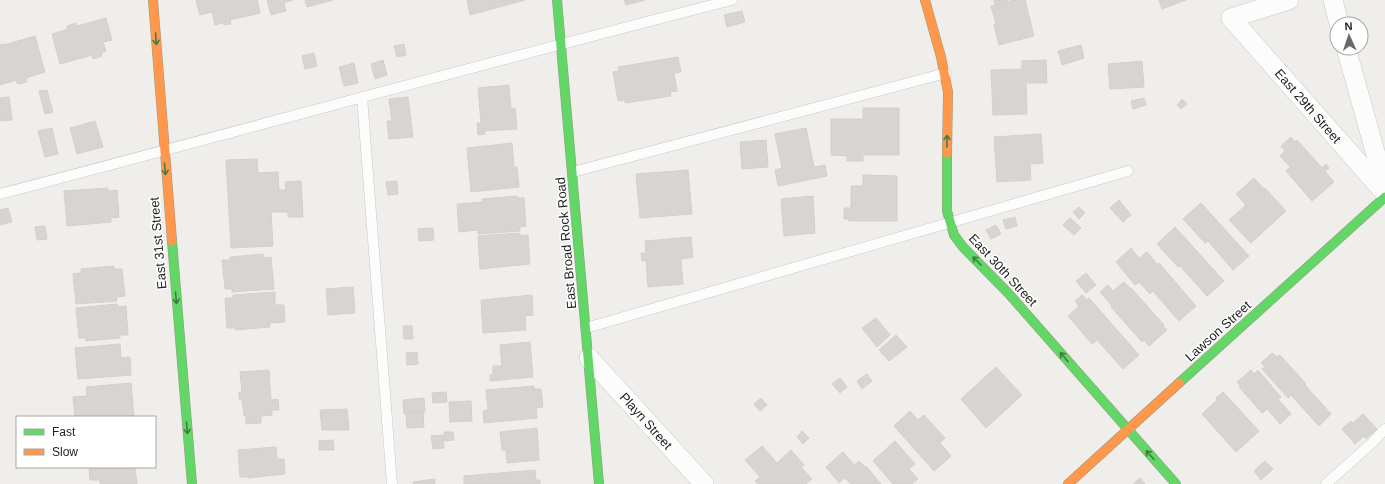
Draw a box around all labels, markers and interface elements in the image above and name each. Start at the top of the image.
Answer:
north arrow [1329,16,1369,56]
text: N [1344,20,1353,32]
one-way arrow [152,32,159,45]
street label: East 29th Street [1272,66,1344,146]
one-way arrow [943,135,951,148]
one-way arrow [161,162,169,175]
street label: East Broad Rock Road [553,176,579,310]
street label: East 31st Street [146,196,170,290]
street label: East 30th Street [966,231,1041,309]
one-way arrow [972,256,982,266]
one-way arrow [172,291,180,304]
street label: Lawson Street [1182,297,1254,364]
one-way arrow [1060,352,1069,363]
street label: Playn Street [617,390,676,453]
legend [16,416,156,468]
one-way arrow [183,421,191,434]
text: Fast [52,425,76,439]
text: Slow [52,445,78,459]
one-way arrow [1145,450,1155,460]

